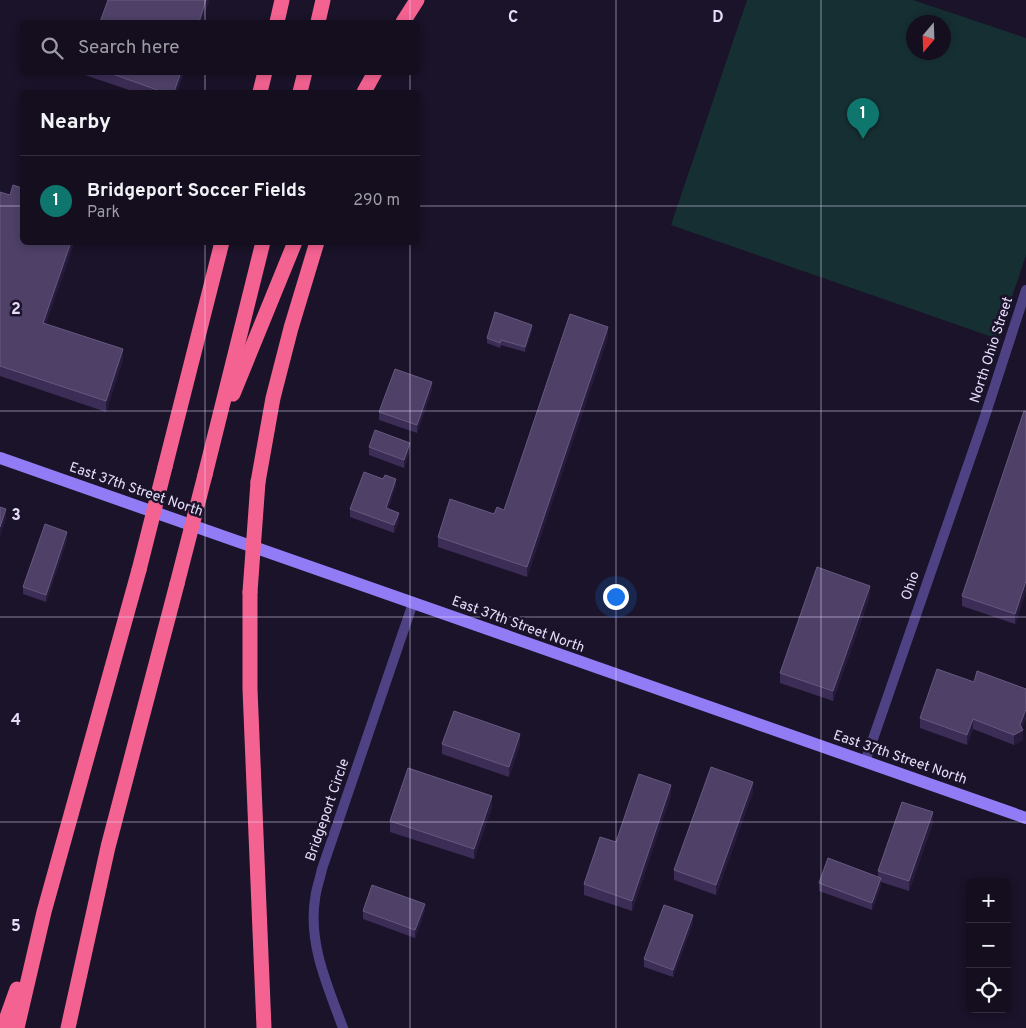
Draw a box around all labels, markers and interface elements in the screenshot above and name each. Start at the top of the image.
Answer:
text: C [508,8,518,28]
text: D [712,8,724,28]
north arrow [906,15,951,60]
search box [20,20,420,75]
icon: search [38,34,66,62]
text: Search here [78,36,180,60]
pin: 1 [847,98,879,139]
text: Nearby [40,109,111,136]
text: Bridgeport Soccer Fields [87,179,306,203]
text: 1 [53,191,59,211]
text: 290 m [353,191,400,211]
text: Park [87,203,120,223]
street label: North Ohio Street [967,295,1017,405]
text: 2 [11,300,21,320]
street label: East 37th Street North [67,459,205,521]
text: 3 [11,506,21,526]
street label: Ohio [898,569,924,603]
your location [603,584,629,610]
street label: East 37th Street North [449,593,587,657]
text: 4 [11,711,21,731]
street label: East 37th Street North [831,727,969,789]
street label: Bridgeport Circle [302,756,354,864]
map controls [966,878,1011,1013]
button: + [966,878,1011,923]
text: 5 [11,917,21,937]
button: − [966,923,1011,968]
button: locate [966,968,1011,1013]

